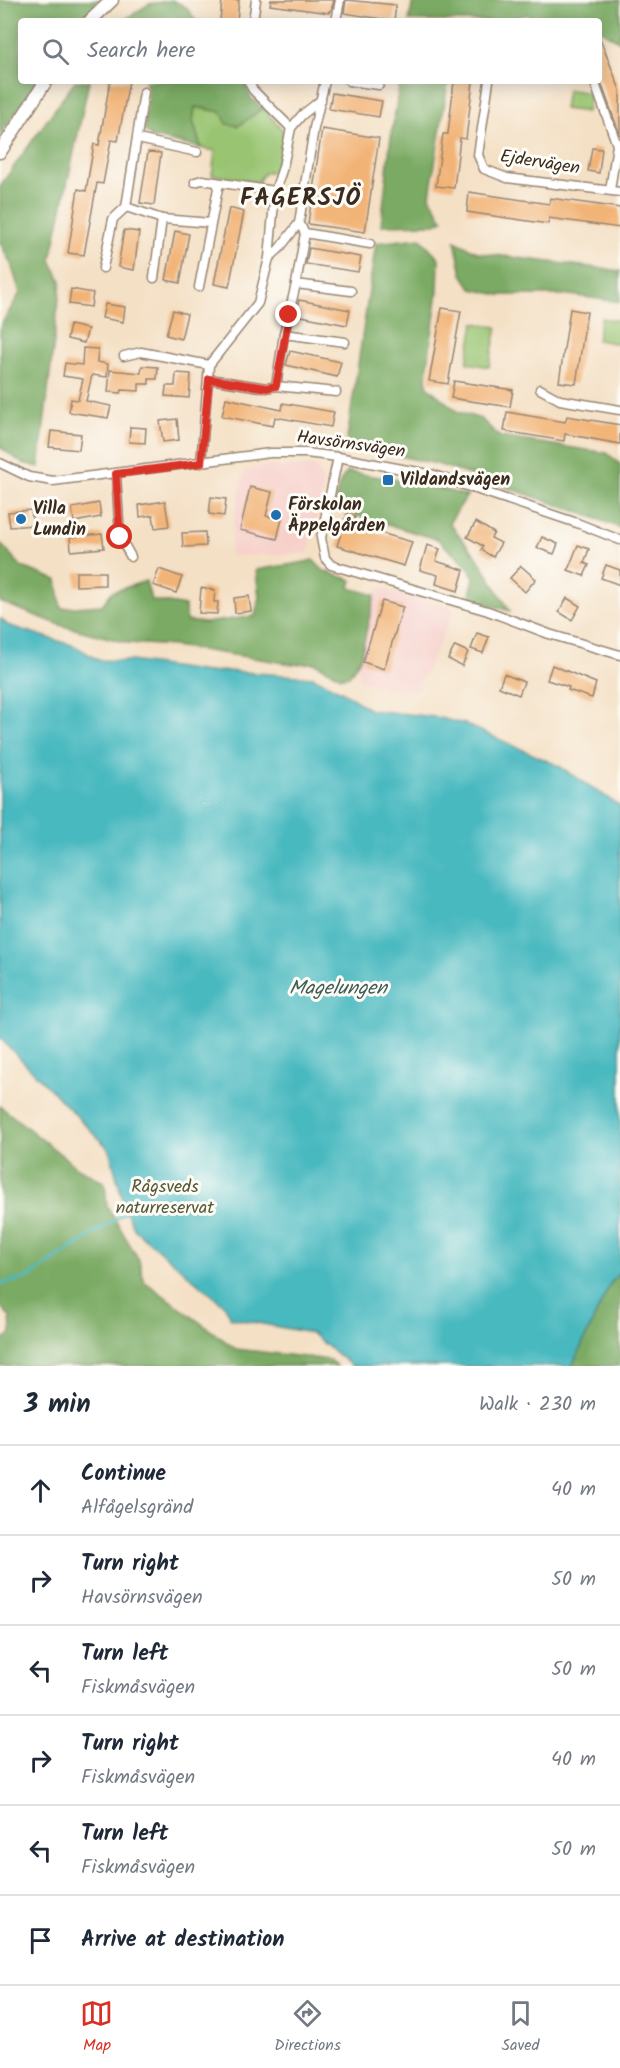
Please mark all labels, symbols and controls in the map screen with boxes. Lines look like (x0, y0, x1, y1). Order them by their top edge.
search box (18, 18, 602, 84)
text: Search here (87, 34, 195, 69)
icon: search (39, 35, 72, 68)
street label: Ejdervägen (498, 142, 582, 184)
district label: FAGERSJÖ (240, 179, 362, 218)
route end (275, 301, 301, 327)
street label: Havsörnsvägen (295, 423, 407, 467)
place label: Vildandsvägen (400, 466, 510, 495)
marker: Vildandsvägen (381, 473, 395, 487)
place label: Förskolan Äppelgården (288, 491, 385, 541)
place label: Villa Lundin (33, 495, 86, 545)
marker: Förskolan Äppelgården (269, 508, 283, 522)
marker: Villa Lundin (14, 512, 28, 526)
route start (106, 523, 132, 549)
water label: Magelungen (289, 973, 388, 1005)
park label: Rågsveds naturreservat (116, 1173, 215, 1223)
text: 3 min (24, 1384, 91, 1426)
text: Walk · 230 m (479, 1389, 596, 1421)
text: Continue (81, 1457, 166, 1492)
icon: ahead (24, 1474, 57, 1507)
text: 40 m (551, 1474, 596, 1506)
text: Alfågelsgränd (81, 1492, 193, 1524)
text: Turn right (81, 1547, 179, 1582)
icon: right (24, 1564, 57, 1597)
text: 50 m (551, 1564, 596, 1596)
text: Havsörnsvägen (81, 1582, 203, 1614)
text: Turn left (81, 1637, 168, 1672)
icon: left (24, 1654, 57, 1687)
text: 50 m (551, 1654, 596, 1686)
text: Fiskmåsvägen (81, 1672, 195, 1704)
text: Turn right (81, 1727, 179, 1762)
icon: right (24, 1744, 57, 1777)
text: 40 m (551, 1744, 596, 1776)
text: Fiskmåsvägen (81, 1762, 195, 1794)
text: Turn left (81, 1817, 168, 1852)
icon: left (24, 1834, 57, 1867)
text: 50 m (551, 1834, 596, 1866)
text: Fiskmåsvägen (81, 1852, 195, 1884)
text: Arrive at destination (81, 1923, 284, 1958)
icon: arrive (24, 1924, 57, 1957)
tab: Map (80, 1997, 113, 2058)
tab: Directions (274, 1997, 341, 2058)
tab: Saved (502, 1997, 540, 2058)

